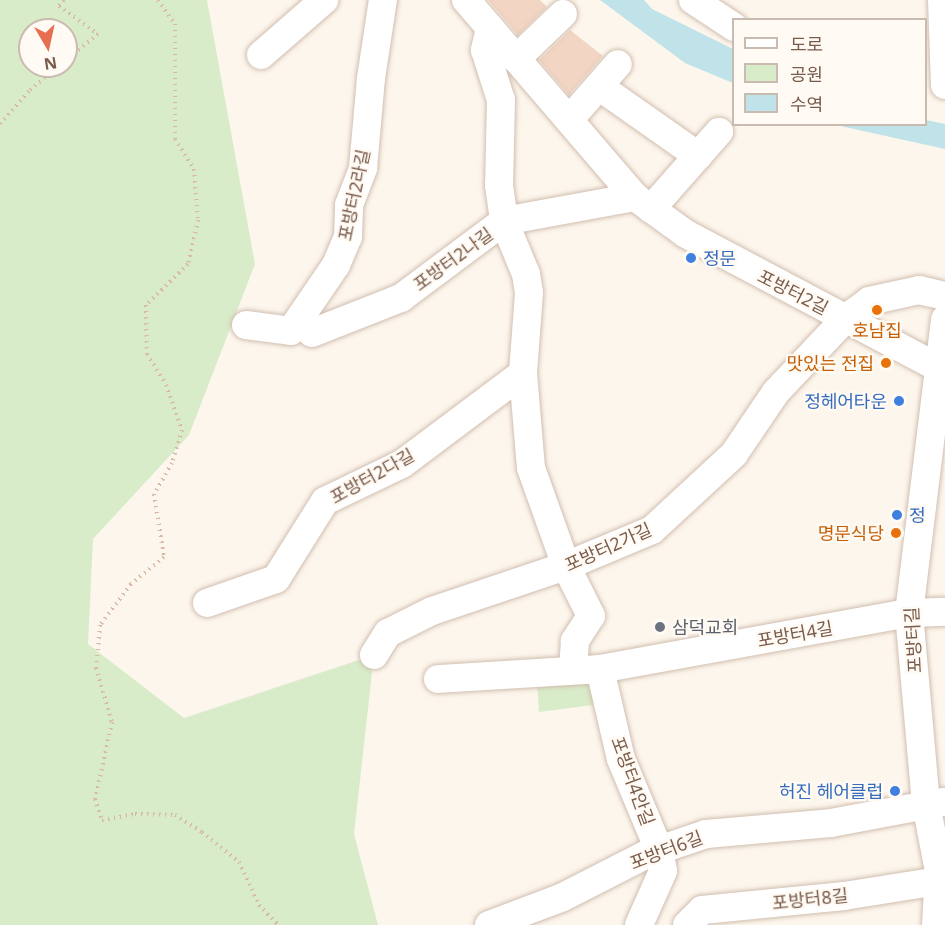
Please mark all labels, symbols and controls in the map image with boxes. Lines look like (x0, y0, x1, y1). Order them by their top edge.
north arrow (18, 18, 78, 78)
legend (732, 18, 927, 126)
text: 도로 (790, 32, 823, 56)
text: N (42, 52, 59, 76)
text: 공원 (790, 62, 823, 86)
text: 수역 (790, 92, 823, 116)
street label: 포방터2라길 (334, 147, 374, 243)
street label: 포방터2나길 (409, 223, 497, 295)
place label: 정문 (703, 247, 736, 269)
marker: 정문 (684, 251, 698, 265)
street label: 포방터2길 (754, 265, 832, 319)
marker: 호남집 (870, 303, 884, 317)
place label: 호남집 (852, 319, 902, 341)
place label: 맛있는 전집 (787, 352, 874, 374)
marker: 맛있는 전집 (879, 356, 893, 370)
place label: 정헤어타운 (804, 390, 887, 412)
marker: 정헤어타운 (892, 394, 906, 408)
street label: 포방터2다길 (326, 444, 418, 508)
place label: 정 (909, 504, 926, 526)
marker: 정 (890, 508, 904, 522)
street label: 포방터2가길 (561, 518, 655, 576)
place label: 명문식당 (818, 522, 884, 544)
marker: 명문식당 (889, 526, 903, 540)
street label: 포방터길 (900, 606, 926, 674)
place label: 삼덕교회 (672, 616, 738, 638)
street label: 포방터4길 (755, 617, 835, 651)
marker: 삼덕교회 (653, 620, 667, 634)
street label: 포방터4안길 (607, 734, 659, 828)
place label: 허진 헤어클럽 (779, 780, 883, 802)
marker: 허진 헤어클럽 (888, 784, 902, 798)
street label: 포방터6길 (626, 826, 706, 874)
street label: 포방터8길 (771, 884, 849, 914)

